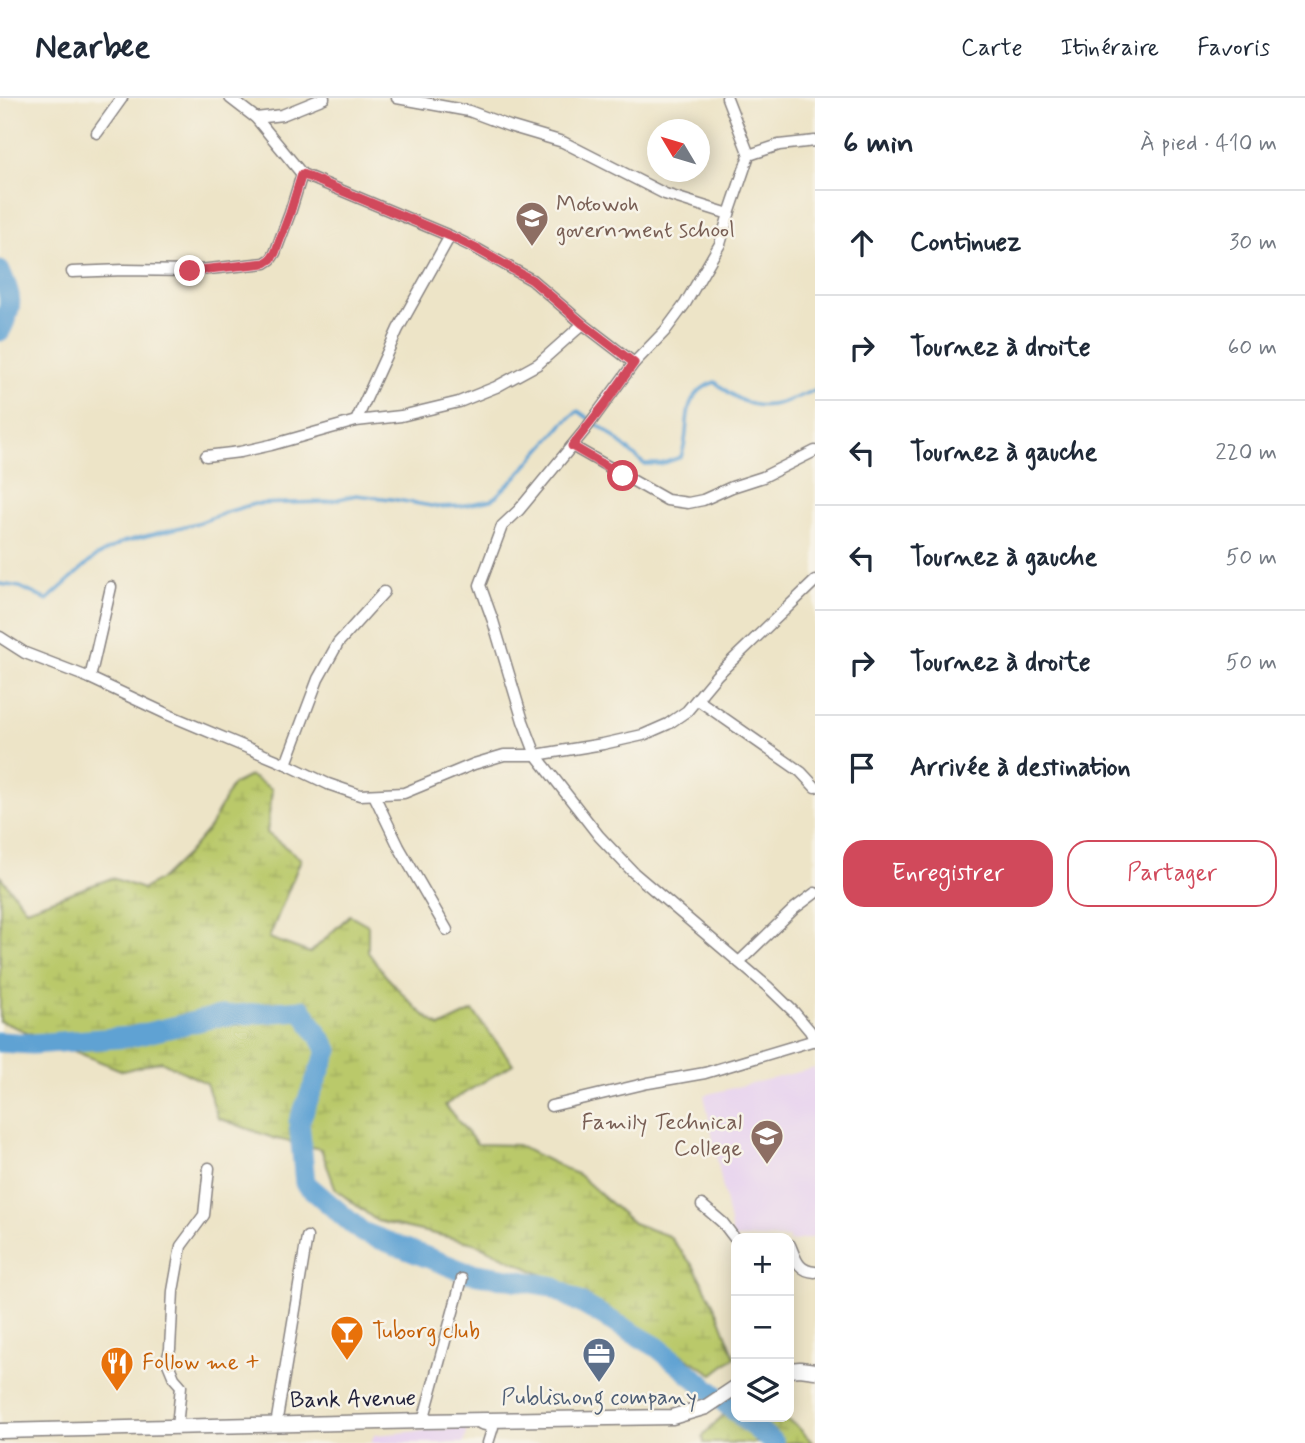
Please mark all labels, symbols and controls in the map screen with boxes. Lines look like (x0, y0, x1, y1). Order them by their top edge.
text: Nearbee (35, 26, 150, 70)
text: Carte (961, 33, 1023, 64)
text: Itinéraire (1061, 33, 1159, 64)
text: Favoris (1197, 33, 1270, 64)
north arrow (647, 119, 710, 182)
text: 6 min (843, 124, 914, 163)
text: À pied · 410 m (1140, 129, 1277, 159)
place label: Motowoh government school (556, 190, 735, 246)
school or university icon: Motowoh government school (513, 199, 551, 248)
icon: ahead (843, 224, 881, 262)
text: Continuez (910, 226, 1021, 260)
text: 30 m (1229, 228, 1277, 258)
route end (174, 255, 205, 286)
icon: right (843, 329, 881, 367)
text: Tournez à droite (910, 331, 1091, 365)
text: 60 m (1228, 333, 1277, 363)
icon: left (843, 434, 881, 472)
text: Tournez à gauche (910, 436, 1097, 470)
text: 220 m (1215, 438, 1277, 468)
route start (607, 460, 638, 491)
icon: left (843, 539, 881, 577)
text: Tournez à gauche (910, 541, 1097, 575)
text: 50 m (1226, 543, 1277, 573)
icon: right (843, 644, 881, 682)
text: Tournez à droite (910, 646, 1091, 680)
text: 50 m (1226, 648, 1277, 678)
icon: arrive (843, 749, 881, 787)
text: Arrivée à destination (910, 751, 1131, 785)
button: Enregistrer (843, 840, 1053, 907)
button: Partager (1067, 840, 1277, 907)
place label: Family Technical College (582, 1108, 742, 1164)
school or university icon: Family Technical College (748, 1117, 786, 1166)
map controls (731, 1233, 794, 1422)
button: + (731, 1233, 794, 1296)
button: − (731, 1296, 794, 1359)
bar icon: Tuborg club (328, 1313, 366, 1362)
place label: Tuborg club (372, 1317, 480, 1347)
office icon: Publishong company (580, 1335, 618, 1384)
restaurant icon: Follow me + (98, 1344, 136, 1393)
place label: Follow me + (142, 1348, 260, 1378)
button: layers (731, 1359, 794, 1422)
place label: Publishong company (501, 1383, 697, 1415)
street label: Bank Avenue (290, 1384, 416, 1416)

